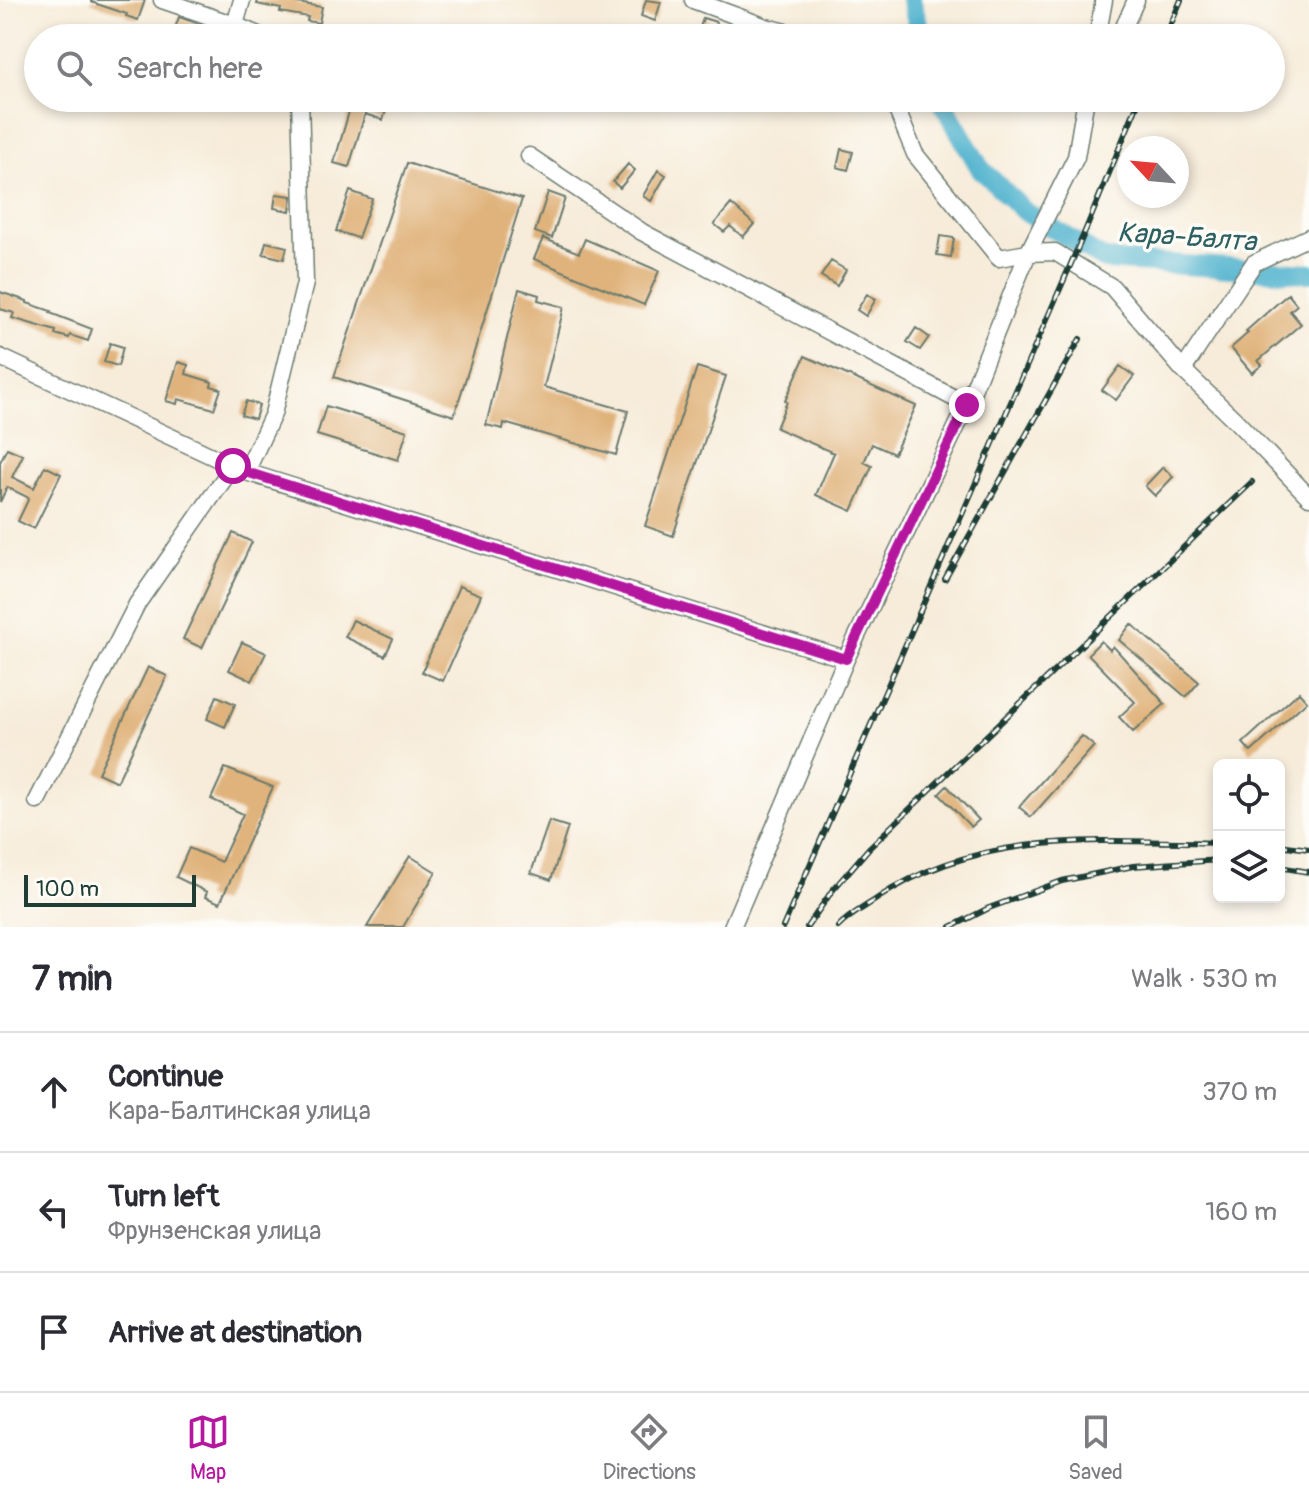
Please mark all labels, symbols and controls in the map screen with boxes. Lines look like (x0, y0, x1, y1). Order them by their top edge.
search box (24, 24, 1285, 112)
icon: search (52, 46, 96, 90)
text: Search here (116, 50, 263, 87)
north arrow (1117, 136, 1189, 208)
water label: Кара-Балта (1116, 215, 1259, 260)
route end (949, 387, 985, 423)
route start (215, 448, 251, 484)
map controls (1213, 759, 1285, 903)
button: locate (1213, 759, 1285, 831)
button: layers (1213, 831, 1285, 903)
scale bar (24, 871, 196, 907)
text: 100 m (36, 875, 99, 903)
text: 7 min (32, 958, 113, 1001)
text: Walk · 530 m (1131, 963, 1277, 995)
text: Continue (108, 1058, 223, 1095)
icon: ahead (32, 1070, 76, 1114)
text: 370 m (1202, 1076, 1277, 1108)
text: Кара-Балтинская улица (108, 1095, 371, 1127)
text: Turn left (108, 1178, 219, 1215)
icon: left (32, 1190, 76, 1234)
text: 160 m (1205, 1196, 1277, 1228)
text: Фрунзенская улица (108, 1215, 321, 1247)
icon: arrive (32, 1310, 76, 1354)
text: Arrive at destination (108, 1314, 362, 1351)
tab: Map (186, 1410, 230, 1486)
tab: Directions (603, 1410, 696, 1486)
tab: Saved (1068, 1410, 1123, 1486)

